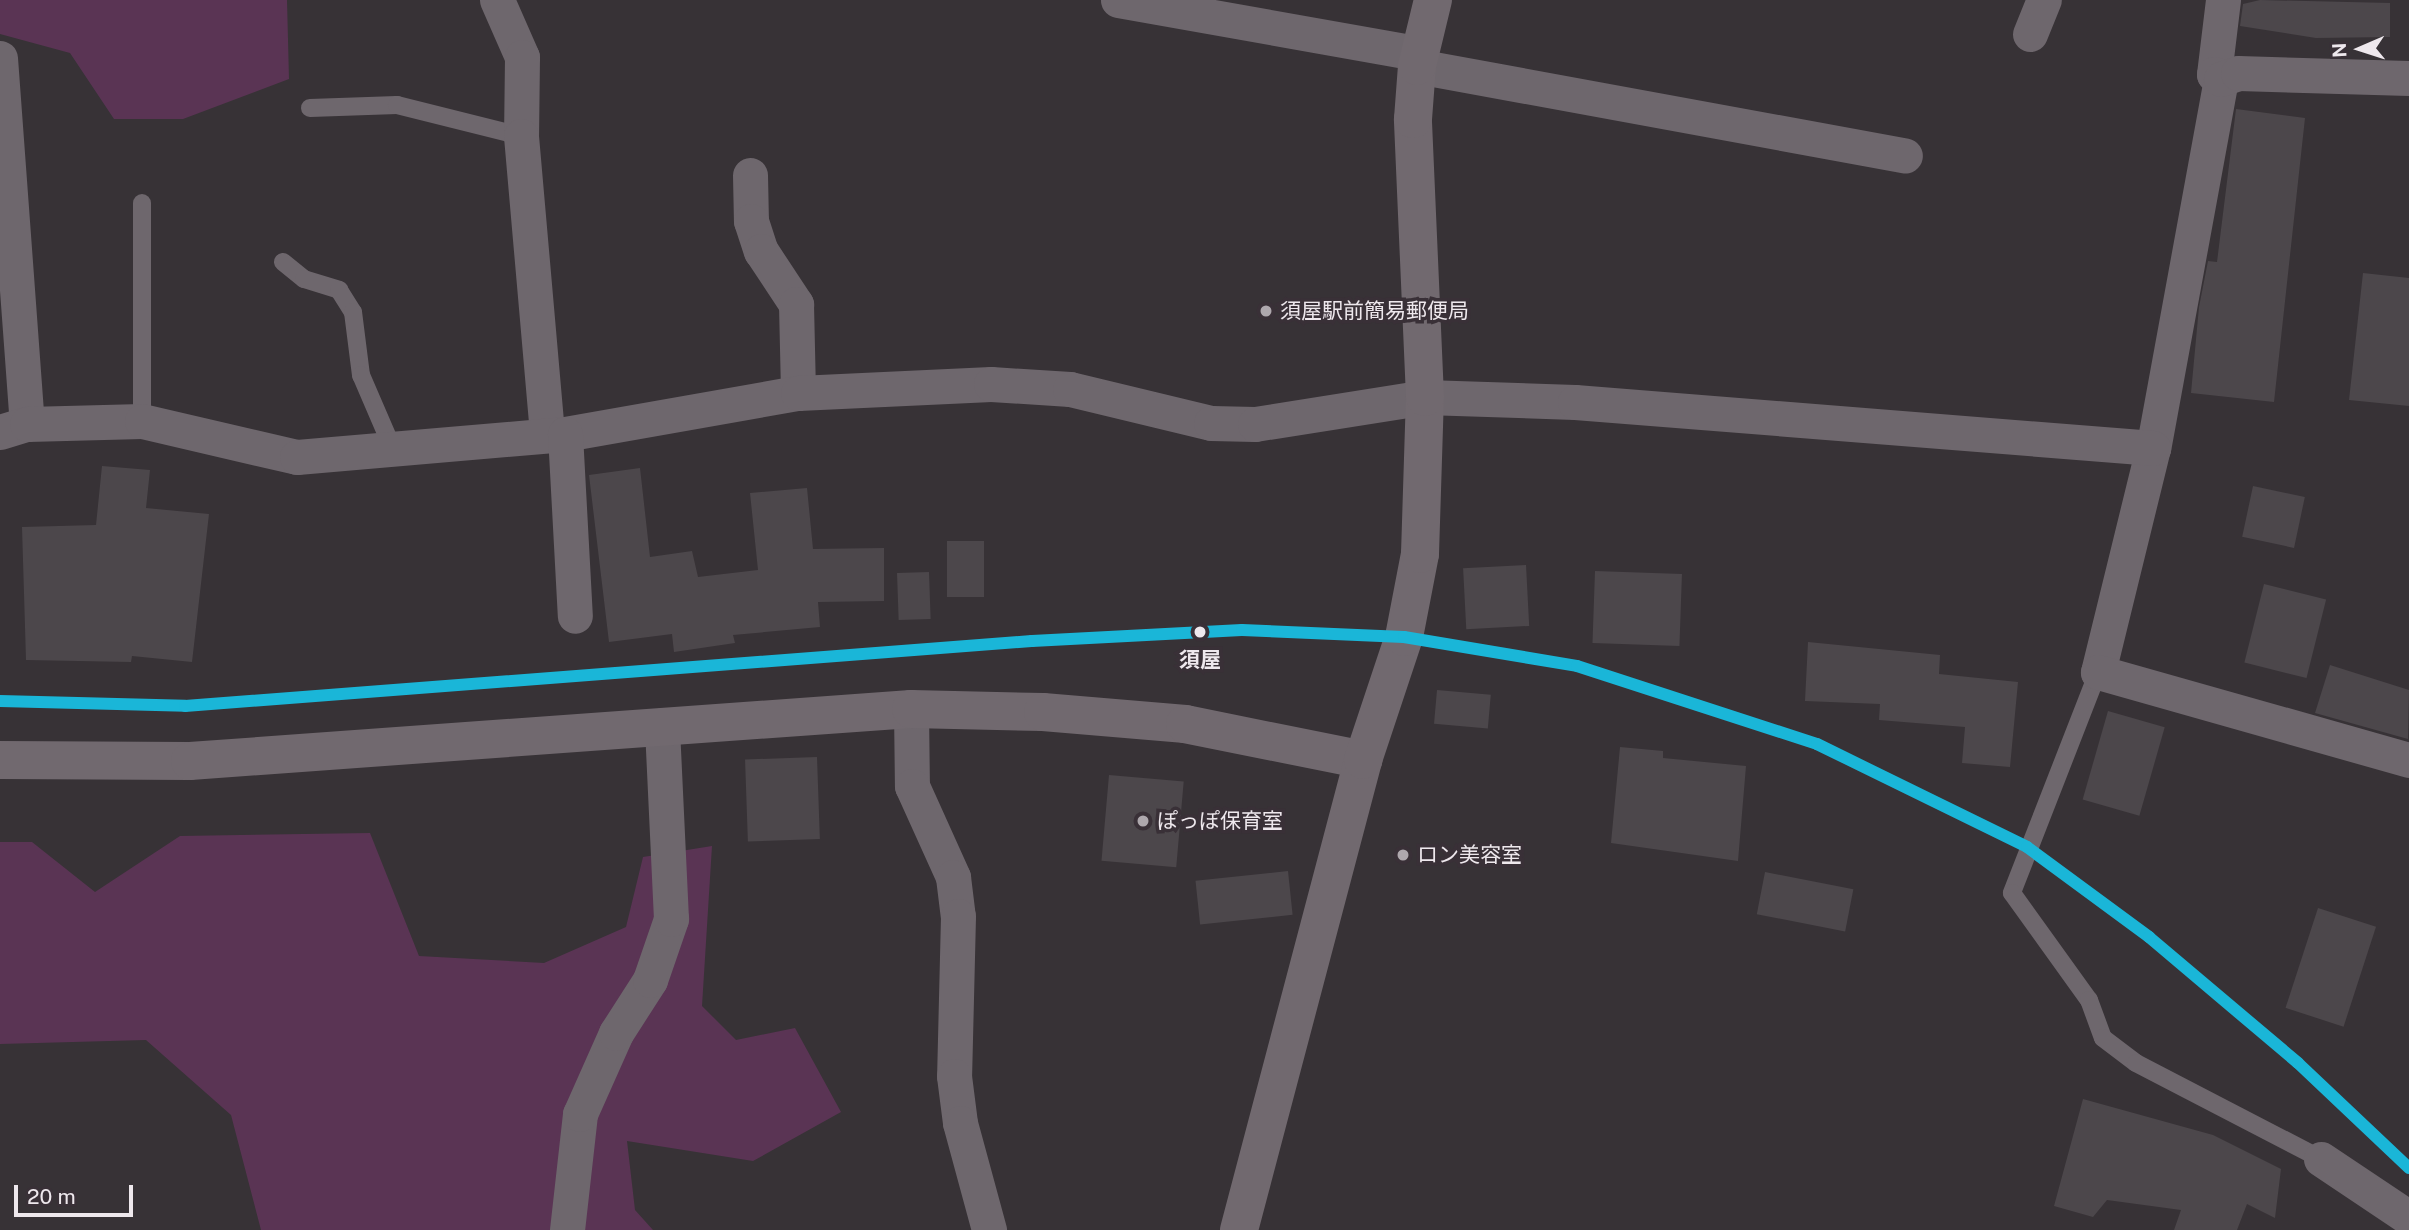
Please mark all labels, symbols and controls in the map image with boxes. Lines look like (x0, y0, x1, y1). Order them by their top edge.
north arrow (2325, 14, 2395, 84)
text: N (2328, 42, 2350, 58)
place label: 須屋駅前簡易郵便局 (1280, 298, 1469, 324)
marker: 須屋駅前簡易郵便局 (1258, 303, 1274, 319)
marker: 須屋 (1188, 620, 1212, 644)
place label: 須屋 (1179, 647, 1221, 673)
place label: ぽっぽ保育室 (1157, 808, 1283, 834)
marker: ぽっぽ保育室 (1135, 813, 1151, 829)
place label: ロン美容室 (1417, 842, 1522, 868)
marker: ロン美容室 (1395, 847, 1411, 863)
scale bar (18, 1170, 136, 1214)
text: 20 m (27, 1184, 76, 1209)

